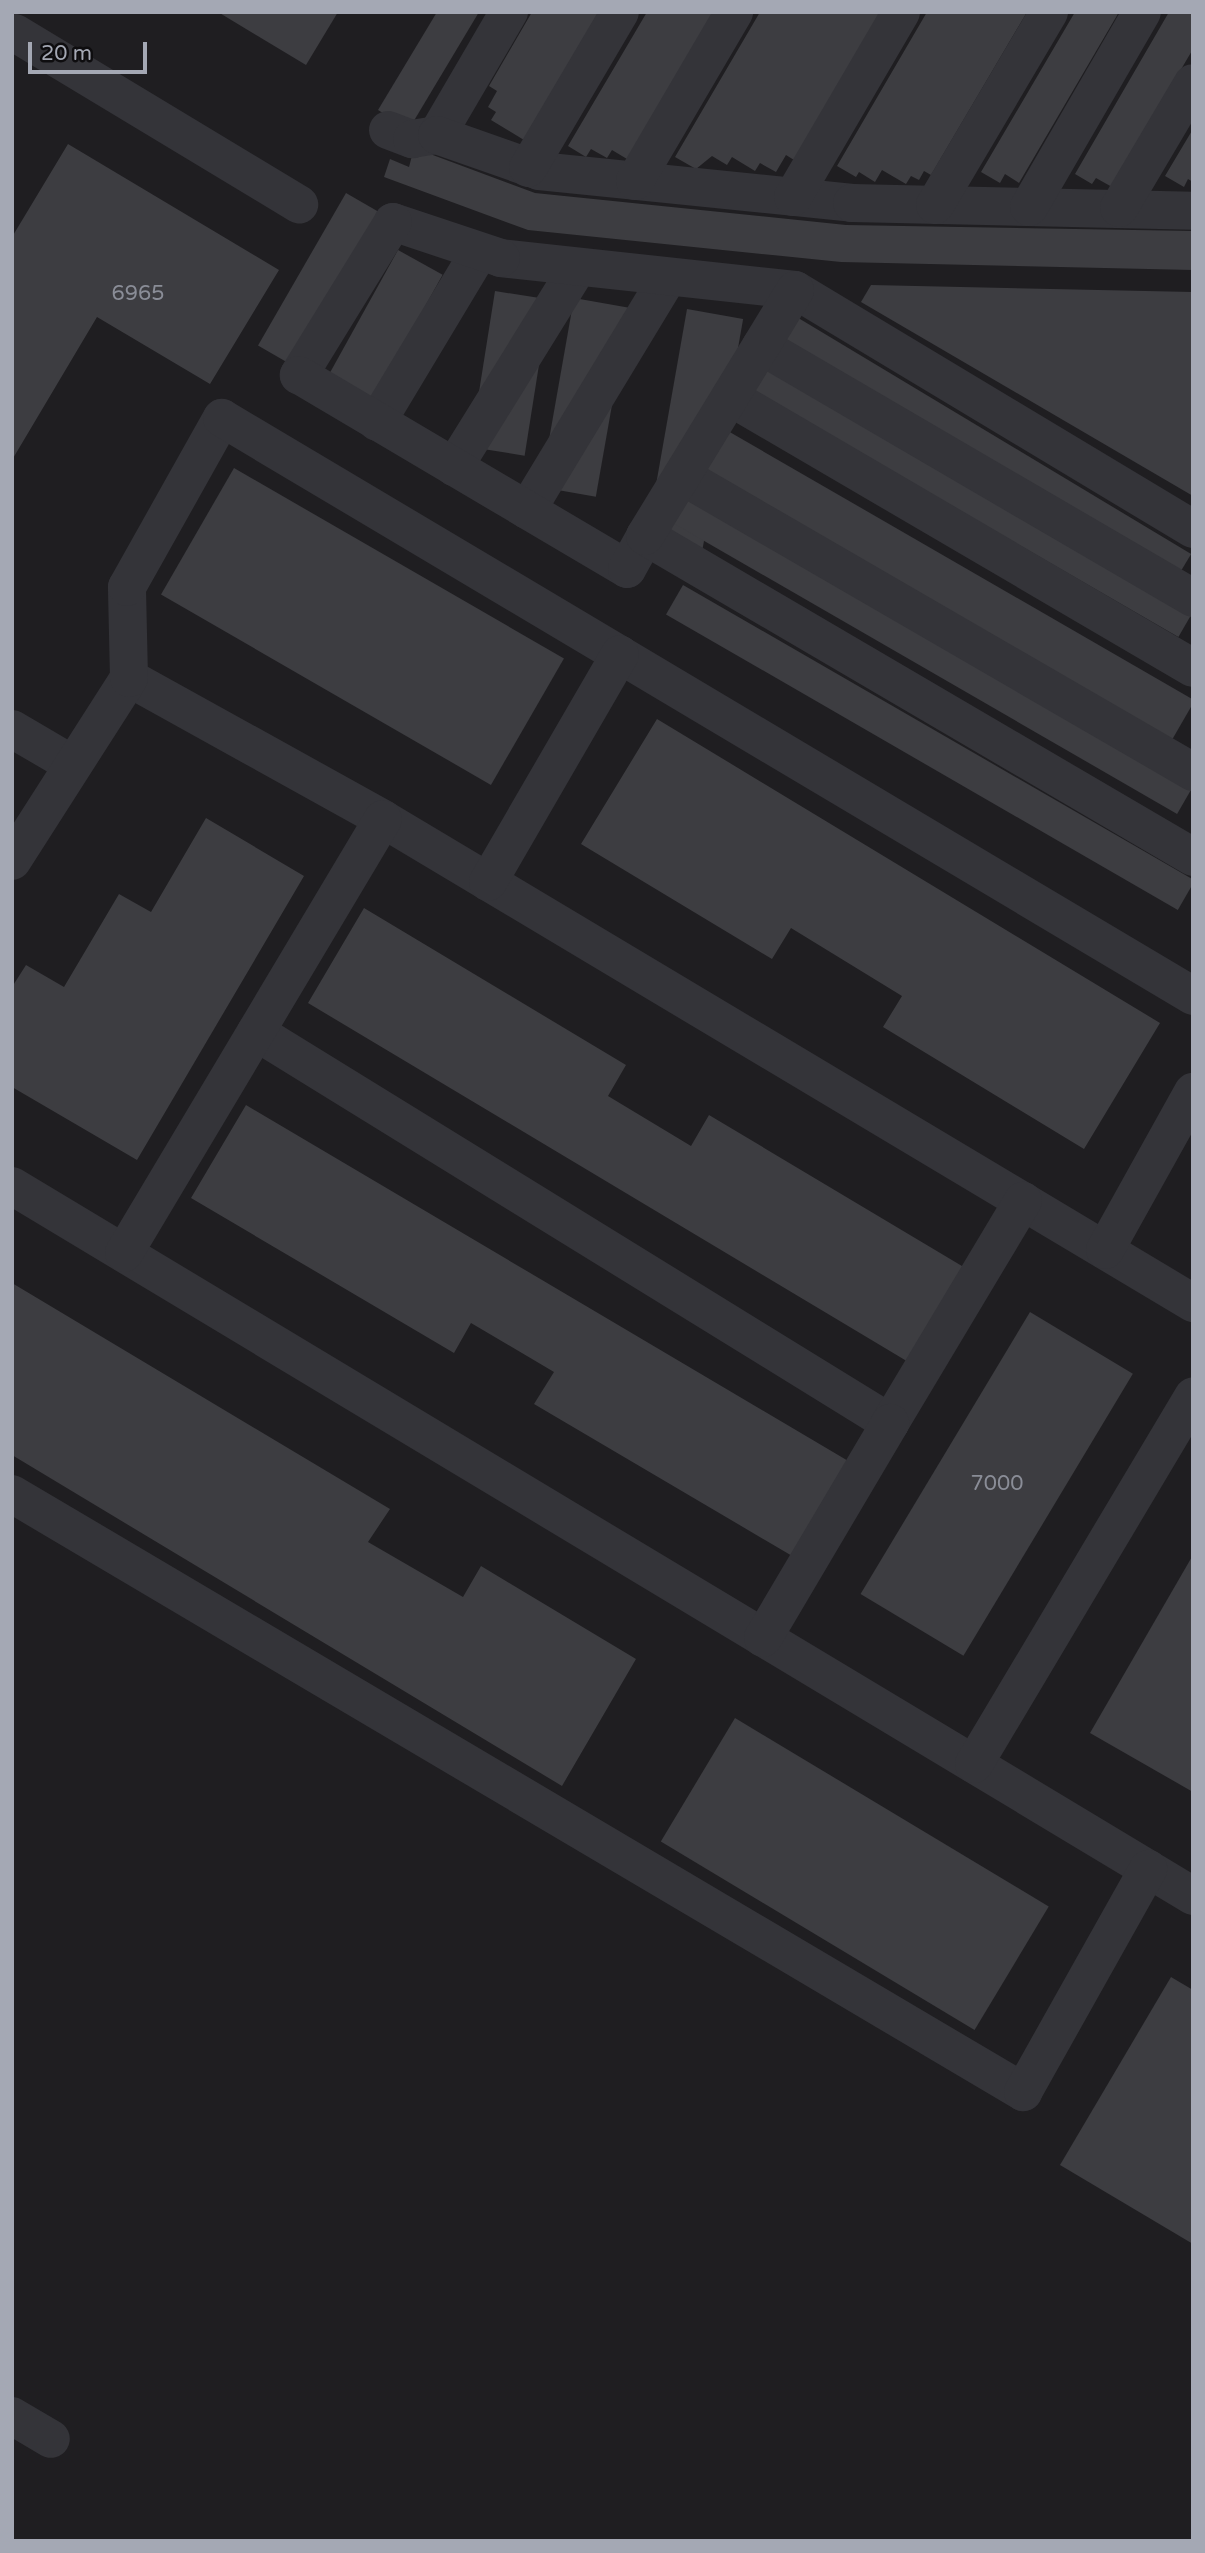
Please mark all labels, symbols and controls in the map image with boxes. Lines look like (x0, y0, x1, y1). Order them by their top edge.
scale bar (32, 28, 150, 72)
text: 20 m (41, 41, 92, 66)
house number: 6965 (112, 281, 164, 307)
house number: 7000 (971, 1471, 1023, 1497)

